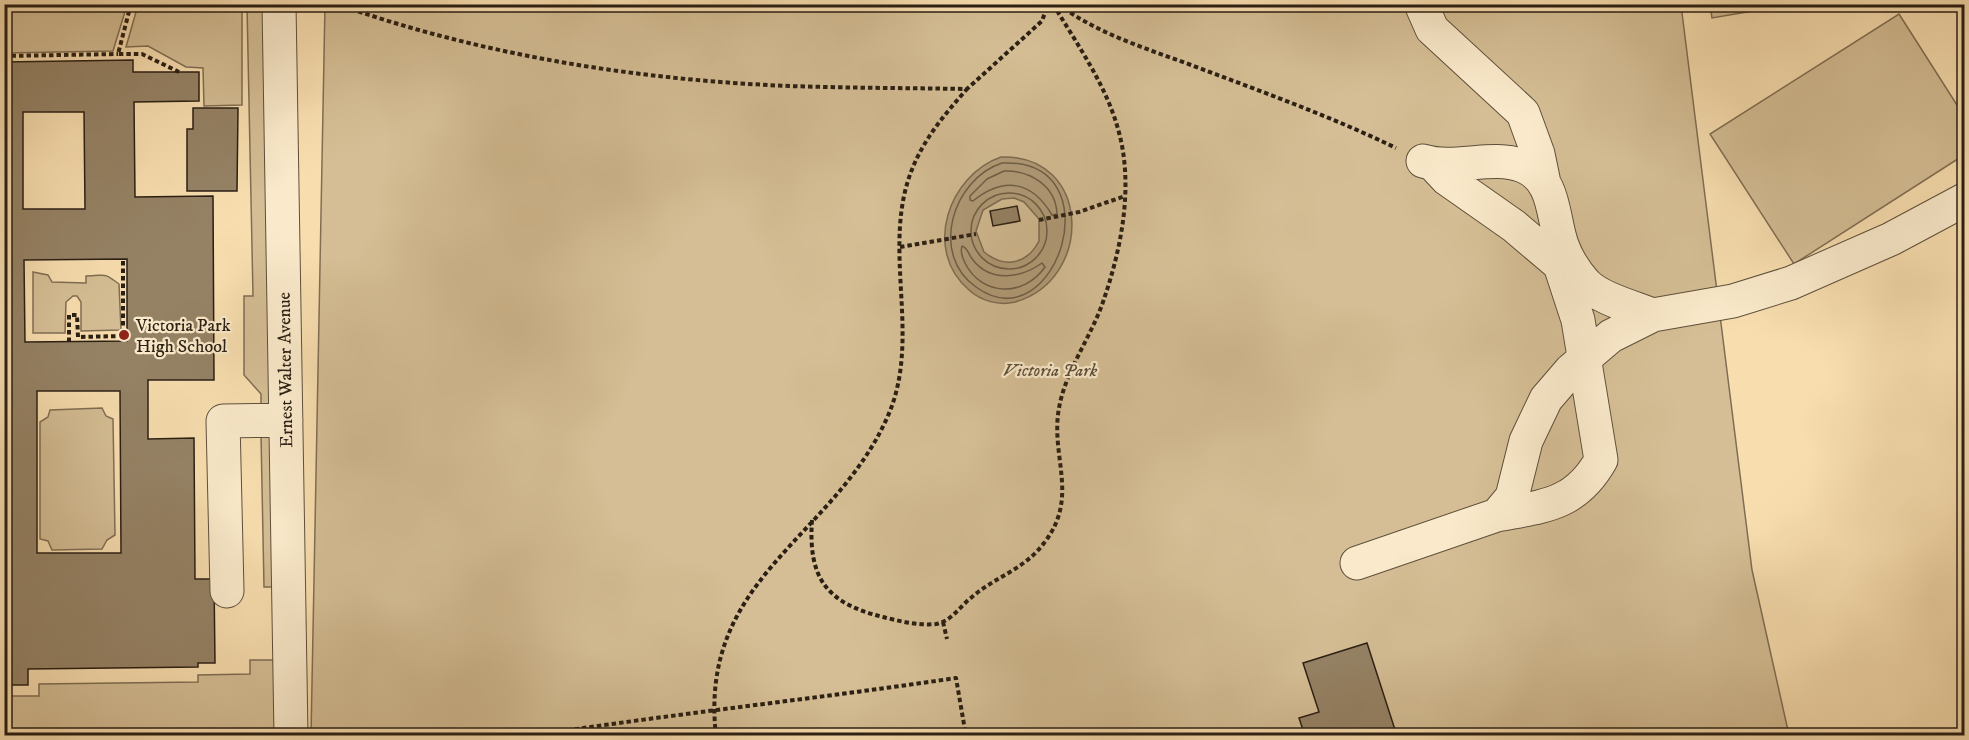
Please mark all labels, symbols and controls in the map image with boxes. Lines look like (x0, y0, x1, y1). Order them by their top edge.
street label: Ernest Walter Avenue (274, 292, 298, 448)
place label: Victoria Park High School (135, 315, 231, 358)
marker: Victoria Park High School (117, 328, 131, 342)
park label: Victoria Park (1003, 360, 1098, 382)

